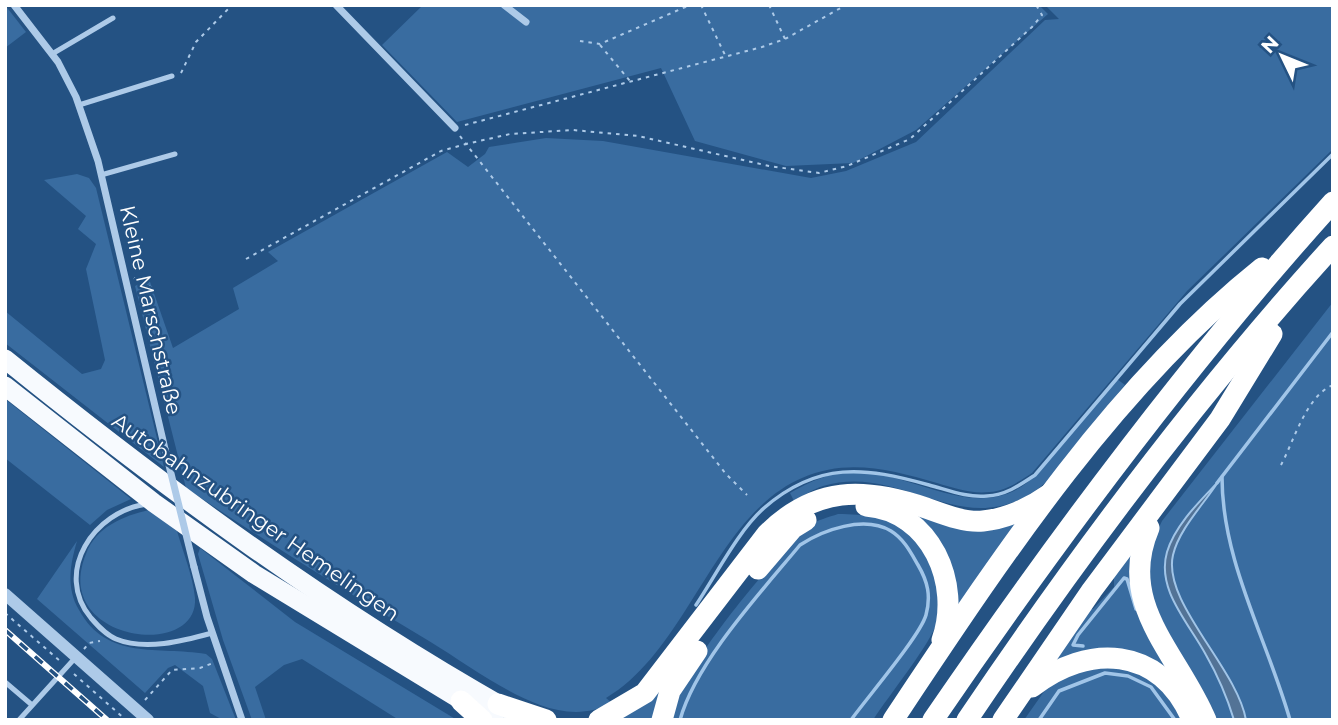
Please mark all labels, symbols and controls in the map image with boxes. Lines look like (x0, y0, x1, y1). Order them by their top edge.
north arrow (1247, 21, 1317, 91)
text: N (1256, 31, 1284, 58)
street label: Kleine Marschstraße (115, 203, 187, 417)
street label: Autobahnzubringer Hemelingen (108, 408, 404, 626)

